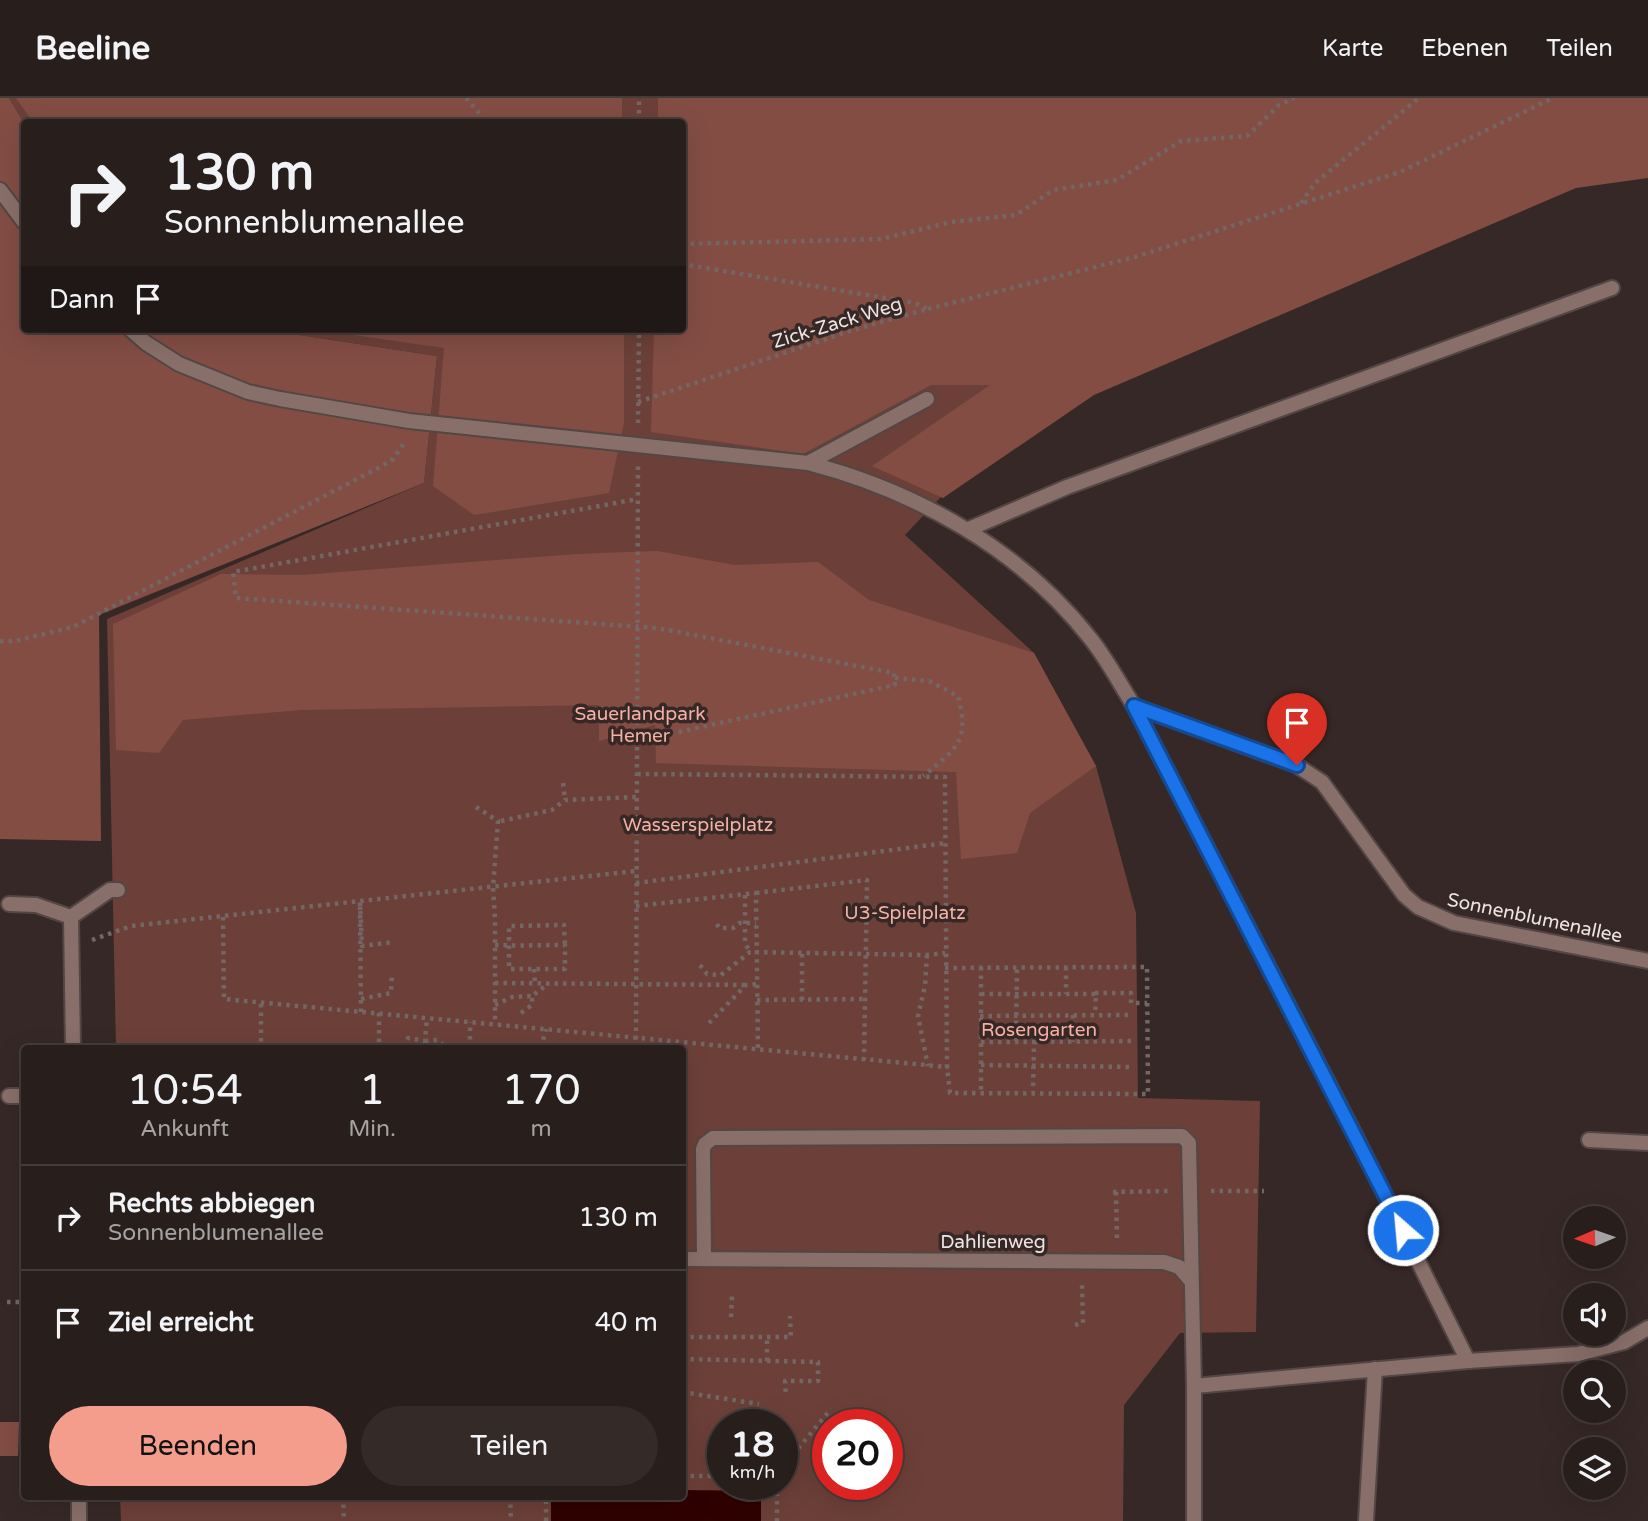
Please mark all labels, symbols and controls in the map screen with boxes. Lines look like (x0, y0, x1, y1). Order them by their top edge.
text: Beeline (35, 29, 150, 68)
text: Karte (1322, 34, 1383, 63)
text: Ebenen (1421, 34, 1508, 63)
text: Teilen (1546, 34, 1613, 63)
text: 130 m (164, 144, 314, 203)
icon: right (49, 147, 140, 238)
text: Sonnenblumenallee (164, 204, 465, 242)
icon: arrive (129, 280, 167, 318)
text: Dann (49, 284, 115, 315)
street label: Zick-Zack Weg (770, 293, 905, 353)
pin (1267, 693, 1327, 765)
park label: Sauerlandpark Hemer (574, 703, 706, 747)
icon: arrive (1278, 704, 1316, 742)
park label: Wasserspielplatz (623, 814, 773, 836)
street label: Sonnenblumenallee (1445, 889, 1624, 947)
park label: U3-Spielplatz (844, 902, 966, 924)
park label: Rosengarten (981, 1019, 1097, 1041)
text: 10:54 (126, 1065, 243, 1116)
text: 1 (359, 1065, 385, 1116)
text: 170 (501, 1065, 581, 1116)
text: Ankunft (140, 1115, 229, 1143)
text: Min. (348, 1115, 396, 1143)
text: m (530, 1115, 552, 1143)
text: Rechts abbiegen (108, 1188, 315, 1219)
position arrow (1366, 1193, 1440, 1267)
icon: right (49, 1199, 87, 1237)
text: 130 m (578, 1202, 658, 1233)
north arrow (1563, 1206, 1626, 1269)
map controls (1563, 1206, 1626, 1500)
text: Sonnenblumenallee (108, 1219, 324, 1247)
street label: Dahlienweg (940, 1231, 1046, 1253)
button: sound (1563, 1283, 1626, 1346)
icon: arrive (49, 1304, 87, 1342)
text: Ziel erreicht (108, 1307, 254, 1338)
text: 40 m (595, 1307, 658, 1338)
button: search (1563, 1360, 1626, 1423)
button: Beenden (49, 1406, 347, 1486)
button: Teilen (361, 1406, 658, 1486)
speed limit sign: 20 (812, 1409, 903, 1500)
text: 18 (731, 1424, 774, 1466)
button: layers (1563, 1437, 1626, 1500)
text: km/h (730, 1461, 775, 1483)

